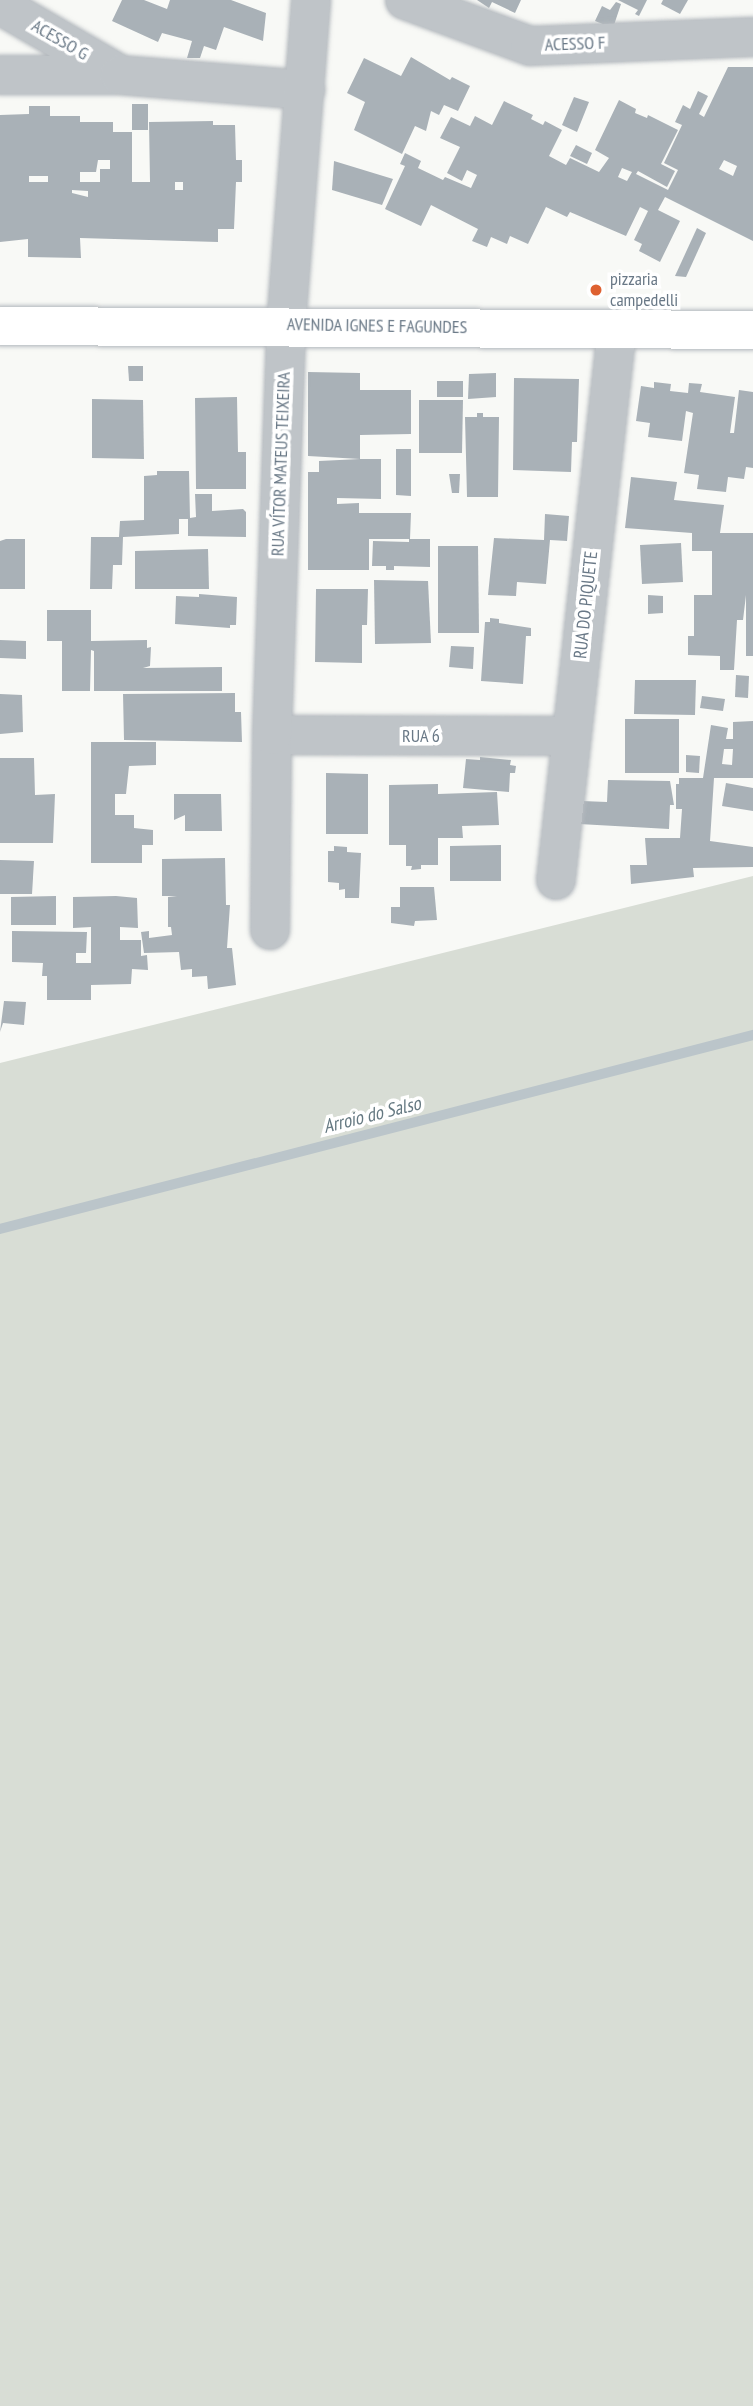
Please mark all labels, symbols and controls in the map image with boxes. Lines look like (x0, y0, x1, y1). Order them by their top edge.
street label: ACESSO G (28, 15, 92, 65)
street label: ACESSO F (544, 32, 606, 56)
place label: pizzaria campedelli (610, 269, 678, 312)
marker: pizzaria campedelli (588, 282, 604, 298)
street label: AVENIDA IGNES E FAGUNDES (286, 314, 468, 338)
street label: RUA VÍTOR MATEUS TEIXEIRA (267, 371, 295, 557)
street label: RUA DO PIQUETE (570, 550, 602, 660)
street label: RUA 6 (402, 725, 440, 747)
water label: Arroio do Salso (321, 1092, 423, 1138)

